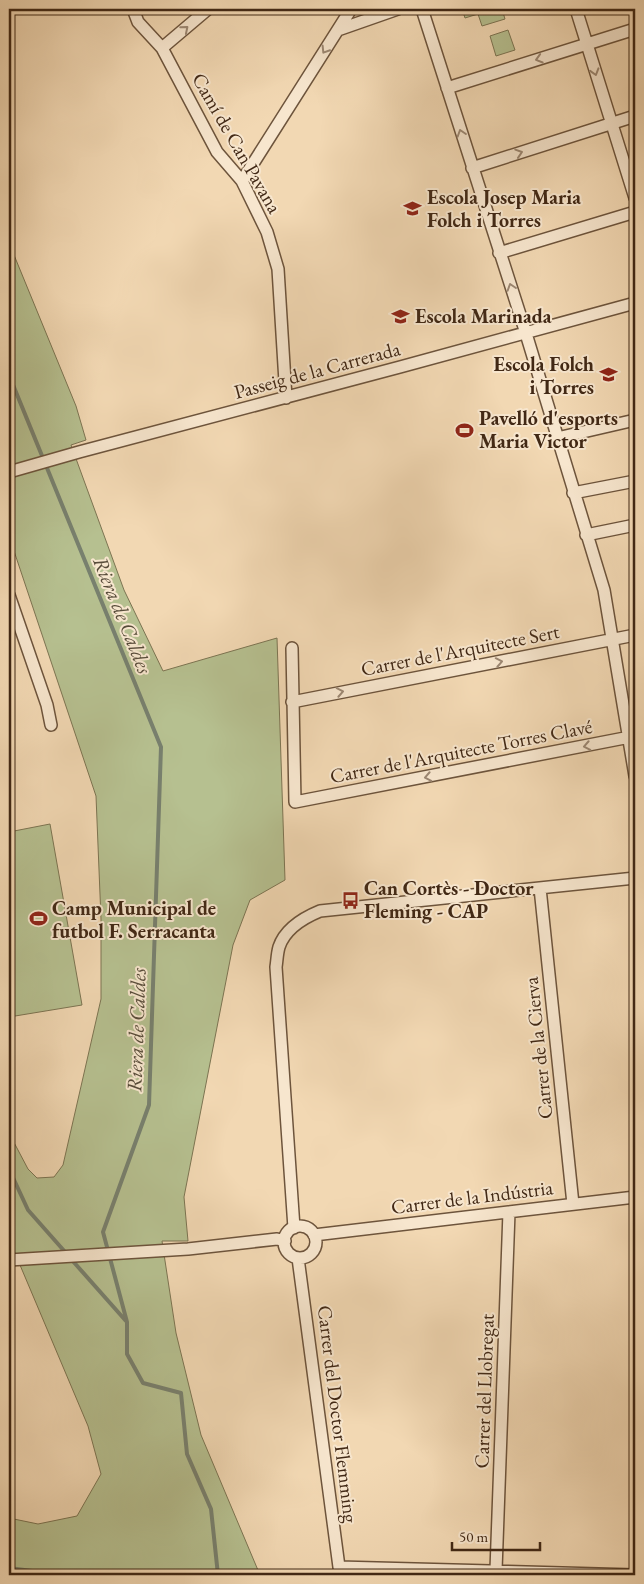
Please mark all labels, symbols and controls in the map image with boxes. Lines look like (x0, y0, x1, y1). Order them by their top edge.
one-way arrow (179, 26, 188, 34)
one-way arrow (322, 45, 332, 54)
one-way arrow (535, 54, 543, 64)
one-way arrow (589, 67, 599, 76)
street label: Camí de Can Pavana (186, 68, 288, 218)
one-way arrow (457, 129, 467, 137)
one-way arrow (514, 149, 522, 159)
place label: Escola Josep Maria Folch i Torres (427, 184, 581, 233)
school or university icon: Escola Josep Maria Folch i Torres (403, 198, 423, 218)
one-way arrow (506, 284, 516, 292)
place label: Escola Marinada (415, 303, 552, 329)
school or university icon: Escola Marinada (391, 306, 411, 326)
street label: Passeig de la Carrerada (231, 335, 403, 405)
place label: Escola Folch i Torres (494, 351, 594, 400)
school or university icon: Escola Folch i Torres (598, 365, 618, 385)
place label: Pavelló d'esports Maria Victor (479, 405, 618, 454)
sports icon: Pavelló d'esports Maria Victor (455, 420, 475, 440)
water label: Riera de Caldes (87, 552, 159, 678)
street label: Carrer de l'Arquitecte Sert (359, 618, 562, 682)
one-way arrow (495, 657, 504, 667)
one-way arrow (335, 688, 344, 698)
street label: Carrer de l'Arquitecte Torres Clavé (328, 713, 595, 789)
one-way arrow (583, 740, 592, 750)
one-way arrow (423, 771, 432, 781)
place label: Can Cortès - Doctor Fleming - CAP (364, 875, 534, 924)
bus stop icon: Can Cortès - Doctor Fleming - CAP (340, 890, 360, 910)
place label: Camp Municipal de futbol F. Serracanta (52, 895, 216, 944)
sports icon: Camp Municipal de futbol F. Serracanta (28, 909, 48, 929)
water label: Riera de Caldes (120, 967, 152, 1092)
street label: Carrer de la Cierva (518, 976, 558, 1120)
street label: Carrer de la Indústria (389, 1174, 555, 1220)
street label: Carrer del Doctor Flemming (312, 1304, 364, 1524)
street label: Carrer del Llobregat (468, 1312, 500, 1469)
scale bar (452, 1519, 539, 1551)
text: 50 m (459, 1527, 488, 1546)

